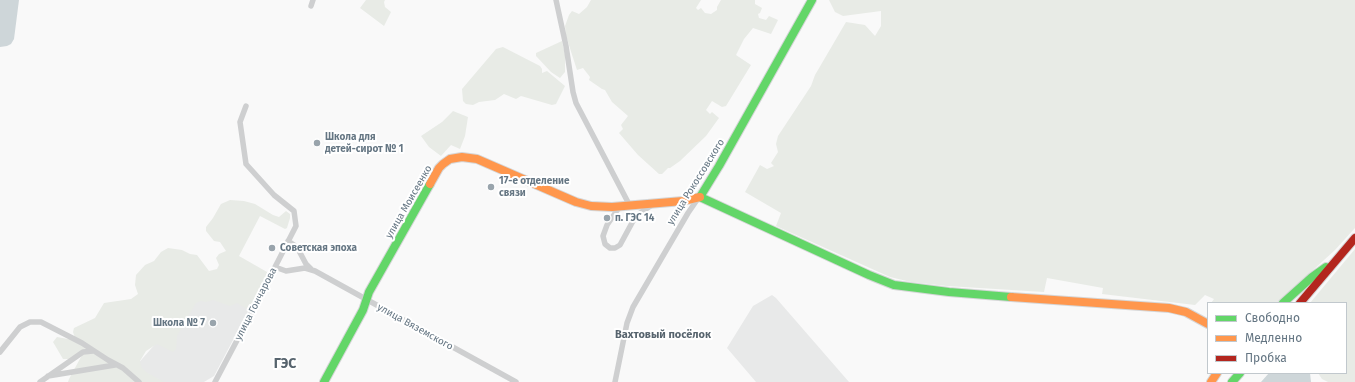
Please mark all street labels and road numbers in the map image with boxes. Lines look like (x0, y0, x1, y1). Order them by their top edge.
street label: улица Рокоссовского (665, 137, 727, 227)
street label: улица Моисеенко (383, 163, 435, 241)
street label: улица Гончарова (232, 266, 280, 342)
street label: улица Вяземского (375, 301, 455, 353)

